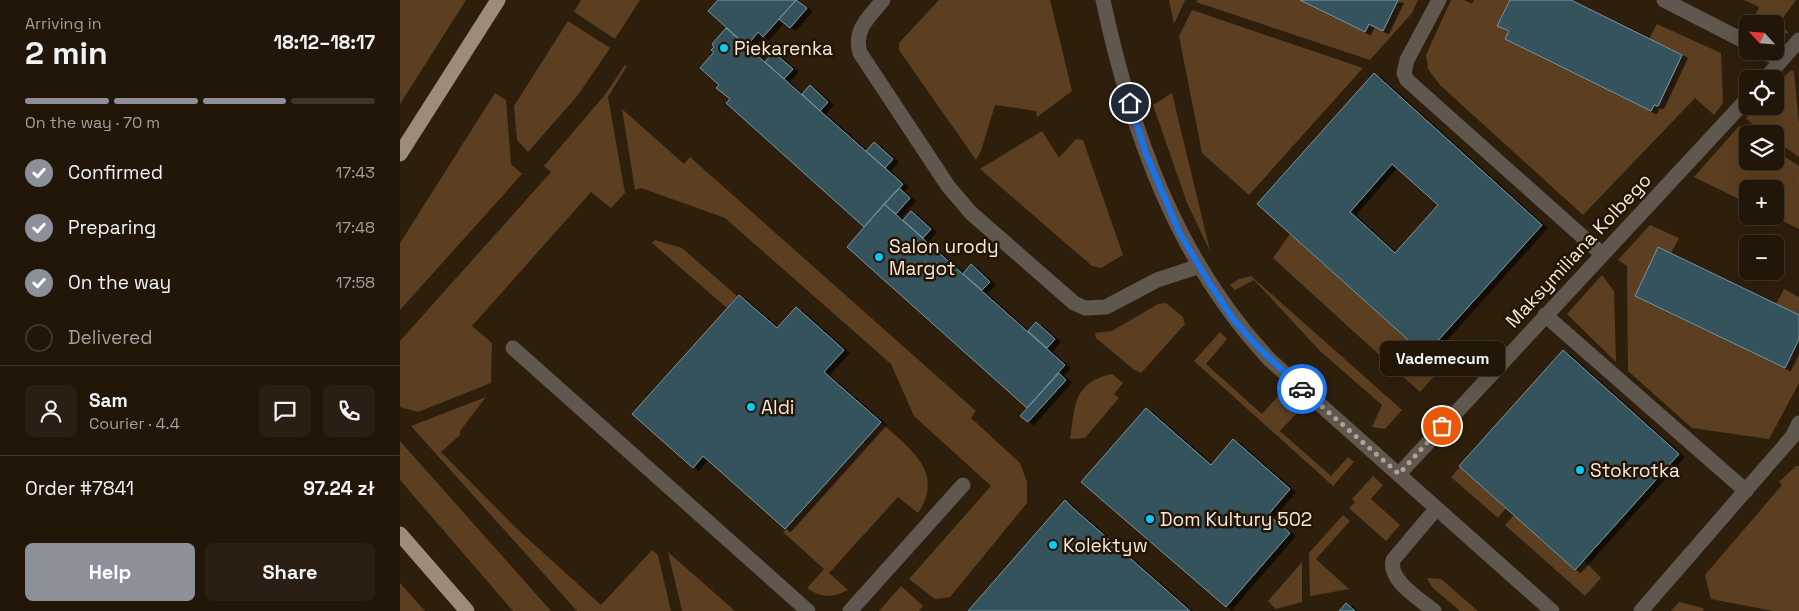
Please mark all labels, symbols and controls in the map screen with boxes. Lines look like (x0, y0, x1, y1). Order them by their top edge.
text: Arriving in (25, 13, 102, 34)
north arrow (1739, 15, 1784, 60)
map controls (1739, 15, 1784, 280)
text: 18:12–18:17 (274, 30, 375, 55)
text: 2 min (25, 33, 108, 73)
place label: Piekarenka (734, 36, 833, 61)
marker: Piekarenka (718, 42, 730, 54)
button: locate (1739, 70, 1784, 115)
pin (1109, 82, 1151, 124)
icon: home (1116, 89, 1144, 117)
text: On the way · 70 m (25, 112, 160, 133)
button: layers (1739, 125, 1784, 170)
icon: check (25, 159, 53, 187)
text: Confirmed (68, 160, 163, 185)
text: 17:43 (336, 162, 375, 183)
street label: Maksymiliana Kolbego (1500, 168, 1657, 333)
button: + (1739, 180, 1784, 225)
icon: check (25, 214, 53, 242)
text: Preparing (68, 215, 156, 240)
text: 17:48 (335, 217, 375, 238)
place label: Salon urody Margot (889, 234, 999, 281)
button: − (1739, 235, 1784, 280)
marker: Salon urody Margot (873, 251, 885, 263)
icon: check (25, 269, 53, 297)
text: On the way (68, 270, 171, 295)
text: 17:58 (336, 272, 375, 293)
text: Delivered (68, 325, 153, 350)
callout: Vademecum (1380, 341, 1504, 376)
text: Vademecum (1396, 348, 1489, 369)
courier (1277, 364, 1327, 414)
icon: car (1288, 375, 1316, 403)
button: person (25, 385, 77, 437)
button: chat (259, 385, 311, 437)
button: phone (323, 385, 375, 437)
text: Sam (89, 388, 128, 413)
place label: Aldi (761, 395, 795, 420)
marker: Aldi (745, 401, 757, 413)
pin (1421, 405, 1463, 447)
icon: bag (1428, 412, 1456, 440)
text: Courier · 4.4 (89, 413, 180, 434)
place label: Stokrotka (1590, 458, 1680, 483)
marker: Stokrotka (1574, 464, 1586, 476)
text: Order #7841 (25, 476, 134, 501)
text: 97.24 zł (303, 476, 375, 501)
place label: Dom Kultury 502 (1160, 507, 1312, 532)
marker: Dom Kultury 502 (1144, 513, 1156, 525)
place label: Kolektyw (1063, 533, 1148, 558)
marker: Kolektyw (1047, 539, 1059, 551)
button: Help (25, 543, 195, 601)
button: Share (205, 543, 375, 601)

